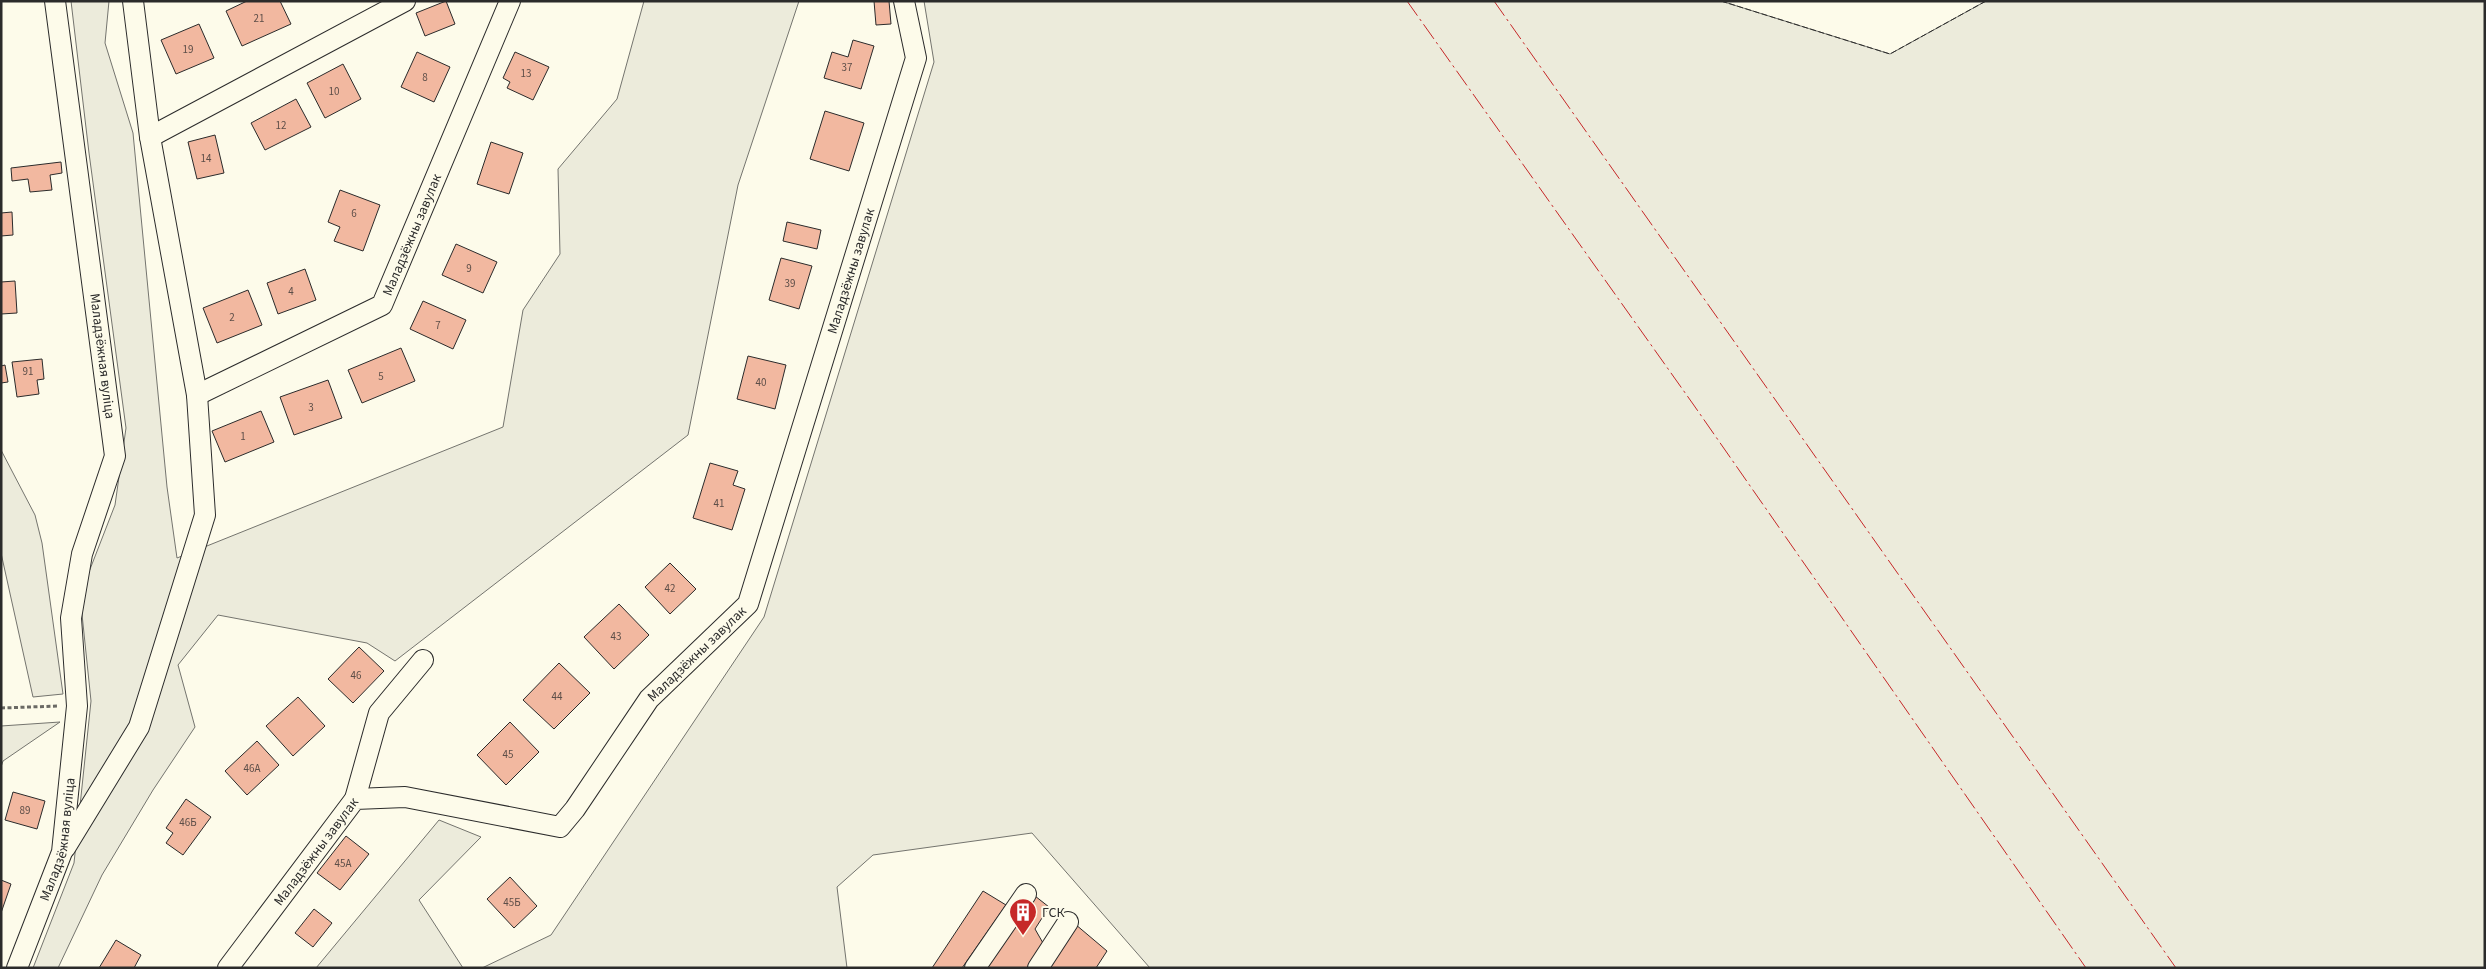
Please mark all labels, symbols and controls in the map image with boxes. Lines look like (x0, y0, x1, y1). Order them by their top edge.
house number: 21 (254, 11, 264, 26)
house number: 19 (183, 42, 193, 57)
house number: 37 (842, 60, 852, 75)
house number: 13 (521, 66, 531, 81)
house number: 8 (422, 70, 428, 85)
house number: 10 (329, 84, 339, 99)
house number: 12 (276, 118, 286, 133)
house number: 14 (201, 151, 212, 166)
street label: Маладзёжны завулак (378, 171, 447, 299)
house number: 6 (351, 206, 357, 221)
street label: Маладзёжны завулак (823, 206, 880, 337)
house number: 9 (466, 261, 472, 276)
house number: 39 (785, 276, 795, 291)
house number: 4 (288, 284, 294, 299)
street label: Маладзёжная вуліца (84, 292, 120, 420)
house number: 2 (229, 310, 235, 325)
house number: 7 (435, 318, 441, 333)
house number: 91 (23, 364, 33, 379)
house number: 5 (378, 369, 384, 384)
house number: 40 (756, 375, 766, 390)
house number: 3 (308, 400, 314, 415)
house number: 1 (240, 429, 246, 444)
house number: 41 (714, 496, 724, 511)
house number: 42 (665, 581, 675, 596)
street label: Маладзёжны завулак (643, 602, 751, 707)
house number: 43 (611, 629, 621, 644)
house number: 46 (351, 668, 362, 683)
house number: 44 (552, 689, 563, 704)
house number: 45 (503, 747, 513, 762)
house number: 46А (244, 761, 260, 776)
street label: Маладзёжная вуліца (35, 777, 81, 904)
street label: Маладзёжны завулак (269, 794, 364, 910)
house number: 89 (20, 803, 30, 818)
house number: 46Б (179, 815, 197, 830)
house number: 45А (335, 856, 351, 871)
house number: 45Б (503, 895, 521, 910)
building icon: ГСК (1008, 897, 1038, 936)
place label: ГСК (1042, 903, 1065, 923)

